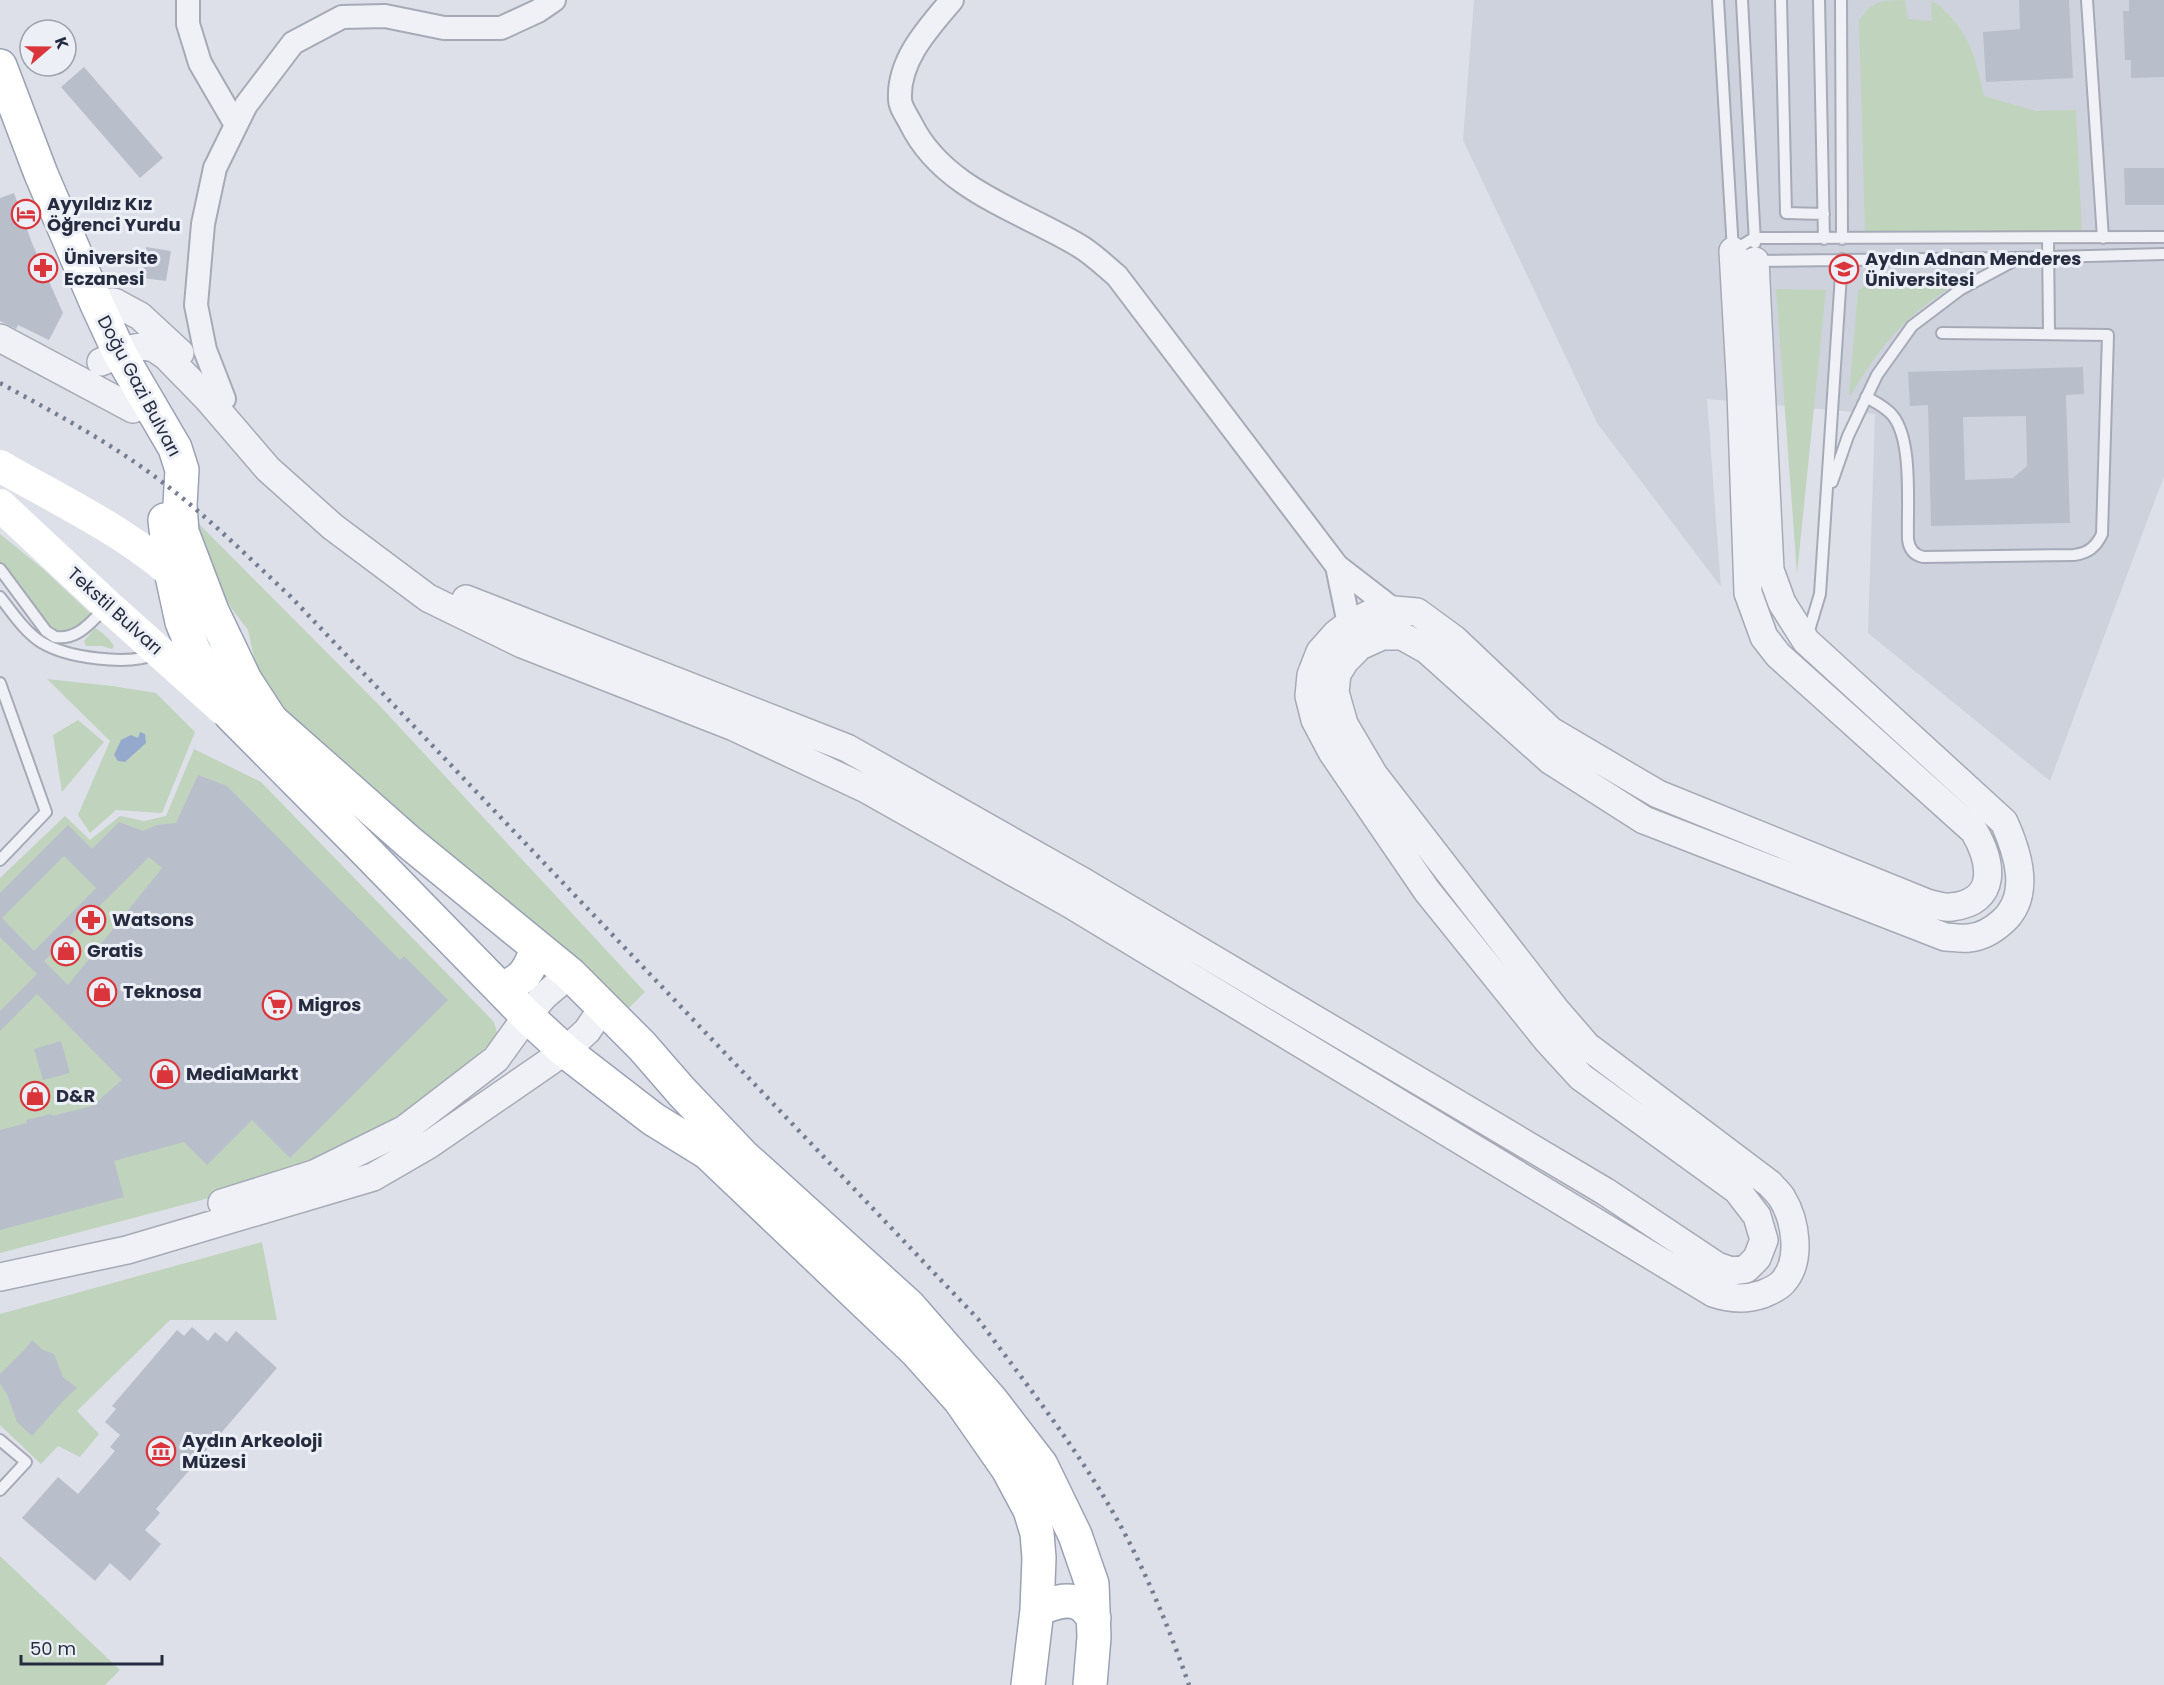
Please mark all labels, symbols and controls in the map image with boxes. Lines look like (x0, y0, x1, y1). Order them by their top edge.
north arrow (18, 18, 78, 78)
text: K (49, 34, 74, 52)
place label: Ayyıldız Kız Öğrenci Yurdu (47, 191, 181, 237)
hotel icon: Ayyıldız Kız Öğrenci Yurdu (10, 198, 42, 230)
place label: Üniversite Eczanesi (64, 245, 158, 291)
place label: Aydın Adnan Menderes Üniversitesi (1865, 246, 2081, 292)
pharmacy icon: Üniversite Eczanesi (27, 252, 59, 284)
school or university icon: Aydın Adnan Menderes Üniversitesi (1828, 253, 1860, 285)
street label: Doğu Gazi Bulvarı (92, 311, 187, 461)
street label: Tekstil Bulvarı (62, 561, 168, 660)
pharmacy icon: Watsons (75, 904, 107, 936)
place label: Watsons (112, 907, 194, 932)
shop icon: Gratis (50, 935, 82, 967)
place label: Gratis (87, 938, 143, 963)
shop icon: Teknosa (86, 976, 118, 1008)
place label: Teknosa (123, 979, 202, 1004)
supermarket icon: Migros (261, 989, 293, 1021)
place label: Migros (298, 992, 361, 1017)
shop icon: MediaMarkt (149, 1058, 181, 1090)
place label: MediaMarkt (186, 1061, 298, 1086)
shop icon: D&R (19, 1080, 51, 1112)
place label: D&R (56, 1083, 95, 1108)
place label: Aydın Arkeoloji Müzesi (182, 1428, 323, 1474)
museum icon: Aydın Arkeoloji Müzesi (145, 1435, 177, 1467)
scale bar (21, 1628, 162, 1666)
text: 50 m (30, 1636, 76, 1661)

